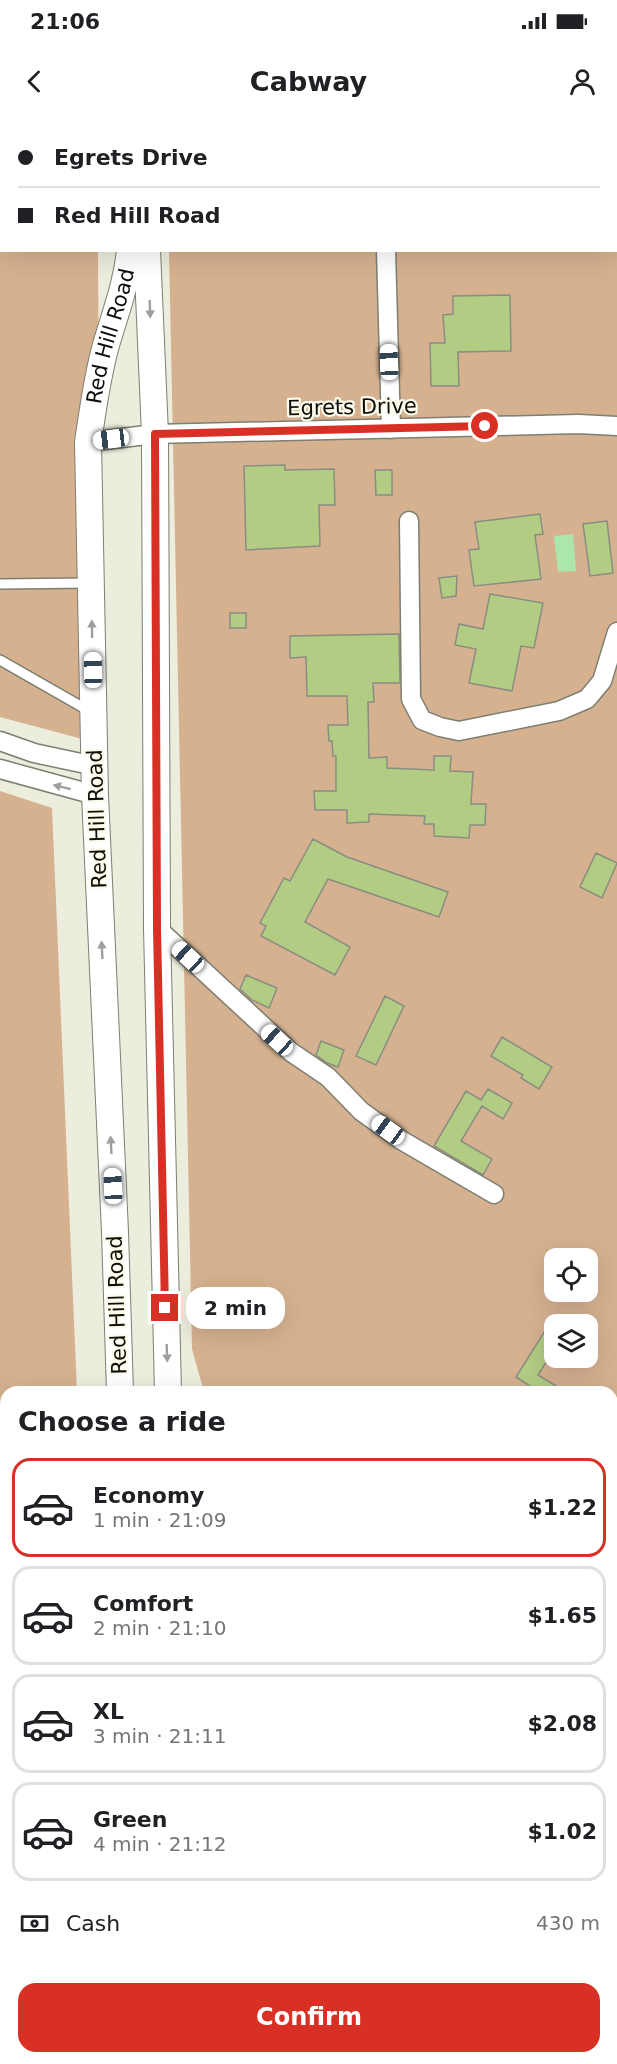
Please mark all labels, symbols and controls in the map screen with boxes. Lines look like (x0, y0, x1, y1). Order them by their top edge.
text: 21:06 (30, 9, 100, 34)
icon: back (18, 65, 51, 98)
icon: person (566, 65, 599, 98)
text: Cabway (250, 66, 367, 97)
text: Egrets Drive (54, 145, 208, 170)
text: Red Hill Road (54, 203, 221, 228)
street label: Red Hill Road (82, 266, 139, 406)
one-way arrow (145, 299, 154, 318)
car (379, 344, 399, 380)
street label: Egrets Drive (287, 394, 417, 420)
route start (471, 412, 498, 439)
car (92, 428, 130, 450)
one-way arrow (87, 620, 97, 639)
car (84, 652, 102, 688)
street label: Red Hill Road (83, 749, 111, 889)
one-way arrow (53, 781, 71, 791)
car (169, 938, 207, 976)
one-way arrow (98, 940, 107, 959)
car (258, 1021, 296, 1059)
car (368, 1112, 408, 1148)
one-way arrow (107, 1135, 116, 1154)
car (103, 1168, 123, 1204)
street label: Red Hill Road (103, 1235, 131, 1375)
map controls (544, 1248, 598, 1368)
button: locate (544, 1248, 598, 1302)
callout: 2 min (186, 1287, 285, 1329)
route end (151, 1294, 178, 1321)
text: 2 min (204, 1296, 267, 1320)
button: layers (544, 1314, 598, 1368)
one-way arrow (162, 1344, 171, 1363)
text: Choose a ride (18, 1406, 226, 1437)
icon: car (21, 1481, 75, 1535)
text: Economy (93, 1483, 204, 1508)
text: $1.22 (527, 1495, 597, 1520)
text: 1 min · 21:09 (93, 1508, 227, 1532)
icon: car (21, 1589, 75, 1643)
text: Comfort (93, 1591, 193, 1616)
text: $1.65 (527, 1603, 597, 1628)
text: 2 min · 21:10 (93, 1616, 227, 1640)
icon: car (21, 1697, 75, 1751)
text: XL (93, 1699, 124, 1724)
text: $2.08 (527, 1711, 597, 1736)
text: 3 min · 21:11 (93, 1724, 227, 1748)
icon: car (21, 1805, 75, 1859)
text: Green (93, 1807, 167, 1832)
text: $1.02 (527, 1819, 597, 1844)
text: 4 min · 21:12 (93, 1832, 227, 1856)
icon: cash (18, 1907, 51, 1940)
text: Cash (66, 1911, 120, 1936)
text: 430 m (536, 1911, 600, 1935)
button: Confirm (18, 1983, 600, 2052)

